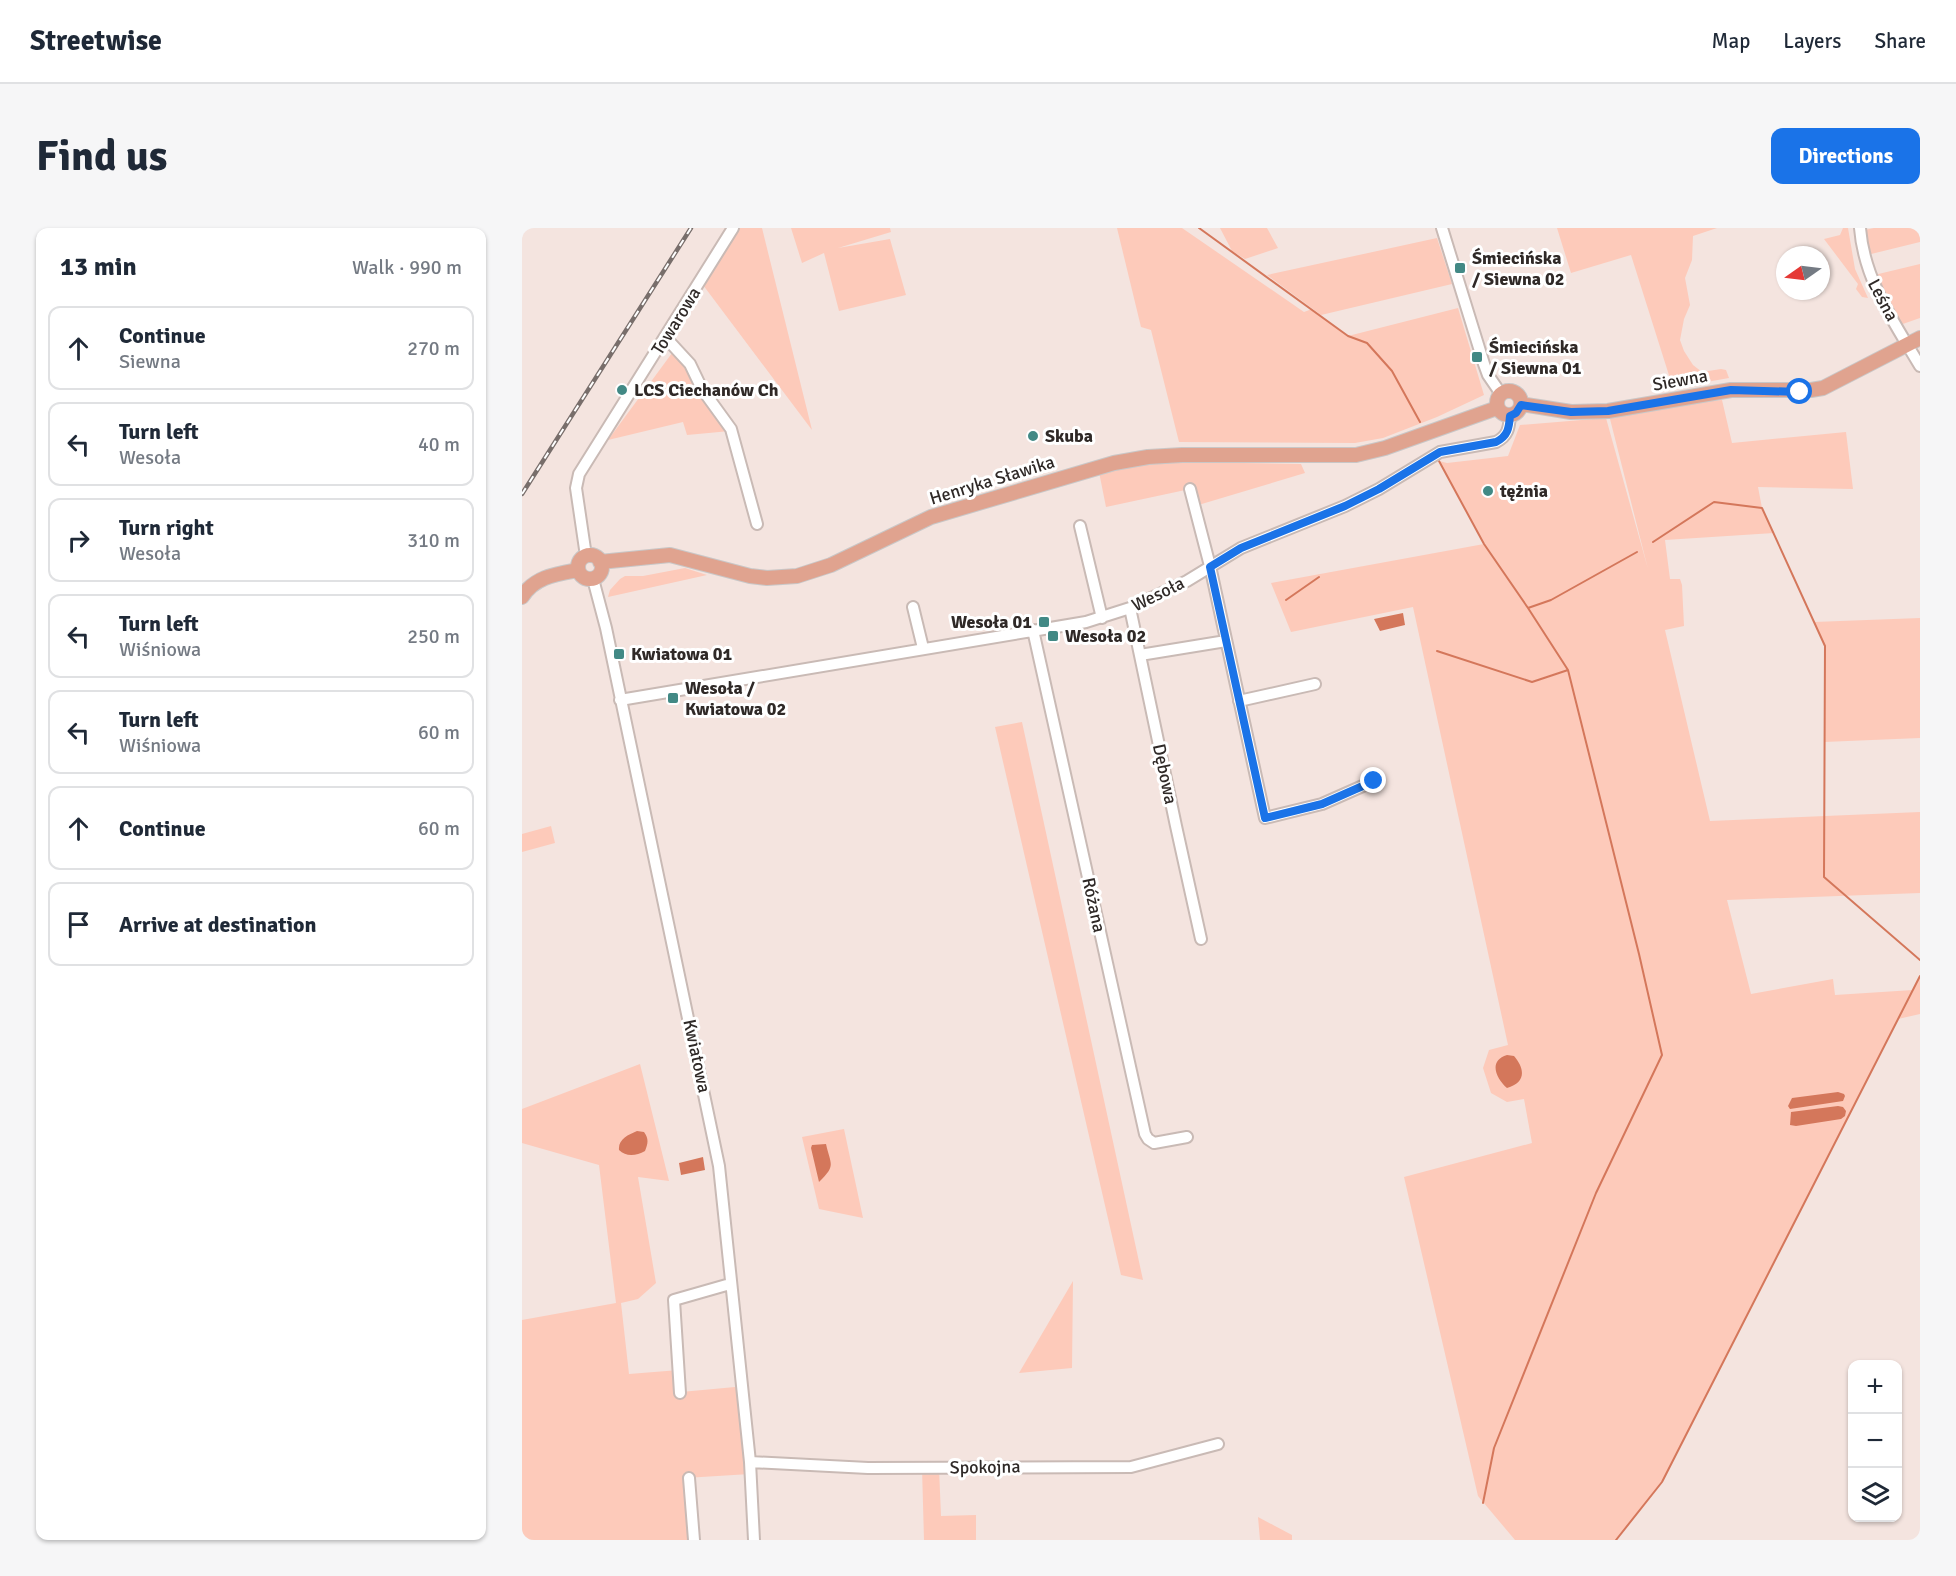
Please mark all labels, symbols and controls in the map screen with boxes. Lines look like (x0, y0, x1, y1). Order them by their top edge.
text: Streetwise (30, 24, 162, 58)
text: Map (1712, 28, 1750, 54)
text: Layers (1783, 28, 1841, 54)
text: Share (1874, 28, 1926, 54)
button: Directions (1771, 128, 1920, 184)
text: Find us (36, 131, 167, 182)
north arrow (1776, 246, 1830, 300)
place label: Śmiecińska / Siewna 02 (1472, 247, 1564, 290)
text: 13 min (60, 251, 137, 283)
text: Walk · 990 m (352, 255, 462, 280)
marker: Śmiecińska / Siewna 02 (1453, 261, 1467, 275)
street label: Leśna (1863, 275, 1903, 325)
street label: Towarowa (647, 283, 705, 359)
text: Continue (119, 322, 206, 349)
icon: ahead (62, 332, 95, 365)
text: 270 m (407, 336, 460, 361)
place label: Śmiecińska / Siewna 01 (1489, 336, 1582, 379)
text: Siewna (119, 349, 181, 374)
marker: Śmiecińska / Siewna 01 (1470, 350, 1484, 364)
street label: Siewna (1651, 364, 1709, 396)
route start (1786, 378, 1812, 404)
place label: LCS Ciechanów Ch (634, 379, 779, 401)
marker: LCS Ciechanów Ch (615, 383, 629, 397)
text: Turn left (119, 418, 199, 445)
place label: Skuba (1045, 425, 1093, 447)
icon: left (62, 428, 95, 461)
marker: Skuba (1026, 429, 1040, 443)
text: 40 m (418, 432, 460, 457)
text: Wesoła (119, 445, 181, 470)
street label: Henryka Sławika (927, 451, 1057, 509)
place label: tężnia (1499, 480, 1548, 502)
marker: tężnia (1481, 484, 1495, 498)
text: Turn right (119, 514, 214, 541)
icon: right (62, 524, 95, 557)
text: 310 m (407, 528, 460, 553)
text: Wesoła (119, 541, 181, 566)
street label: Wesoła (1128, 572, 1188, 616)
text: Turn left (119, 610, 199, 637)
place label: Wesoła 01 (951, 611, 1032, 633)
marker: Wesoła 01 (1037, 615, 1051, 629)
icon: left (62, 620, 95, 653)
text: 250 m (407, 624, 460, 649)
place label: Wesoła 02 (1065, 625, 1146, 647)
marker: Wesoła 02 (1046, 629, 1060, 643)
text: Wiśniowa (119, 637, 201, 662)
place label: Kwiatowa 01 (631, 643, 733, 665)
marker: Kwiatowa 01 (612, 647, 626, 661)
place label: Wesoła / Kwiatowa 02 (685, 677, 786, 720)
marker: Wesoła / Kwiatowa 02 (666, 691, 680, 705)
text: Turn left (119, 706, 199, 733)
icon: left (62, 716, 95, 749)
text: 60 m (418, 720, 460, 745)
text: Wiśniowa (119, 733, 201, 758)
street label: Dębowa (1148, 742, 1182, 806)
route end (1360, 767, 1386, 793)
icon: ahead (62, 812, 95, 845)
text: Continue (119, 815, 206, 842)
text: 60 m (418, 816, 460, 841)
street label: Różana (1077, 875, 1111, 935)
icon: arrive (62, 908, 95, 941)
text: Arrive at destination (119, 911, 316, 938)
street label: Kwiatowa (678, 1017, 716, 1095)
map controls (1848, 1360, 1902, 1522)
button: + (1848, 1360, 1902, 1414)
button: − (1848, 1414, 1902, 1468)
street label: Spokojna (949, 1455, 1021, 1479)
button: layers (1848, 1468, 1902, 1522)

